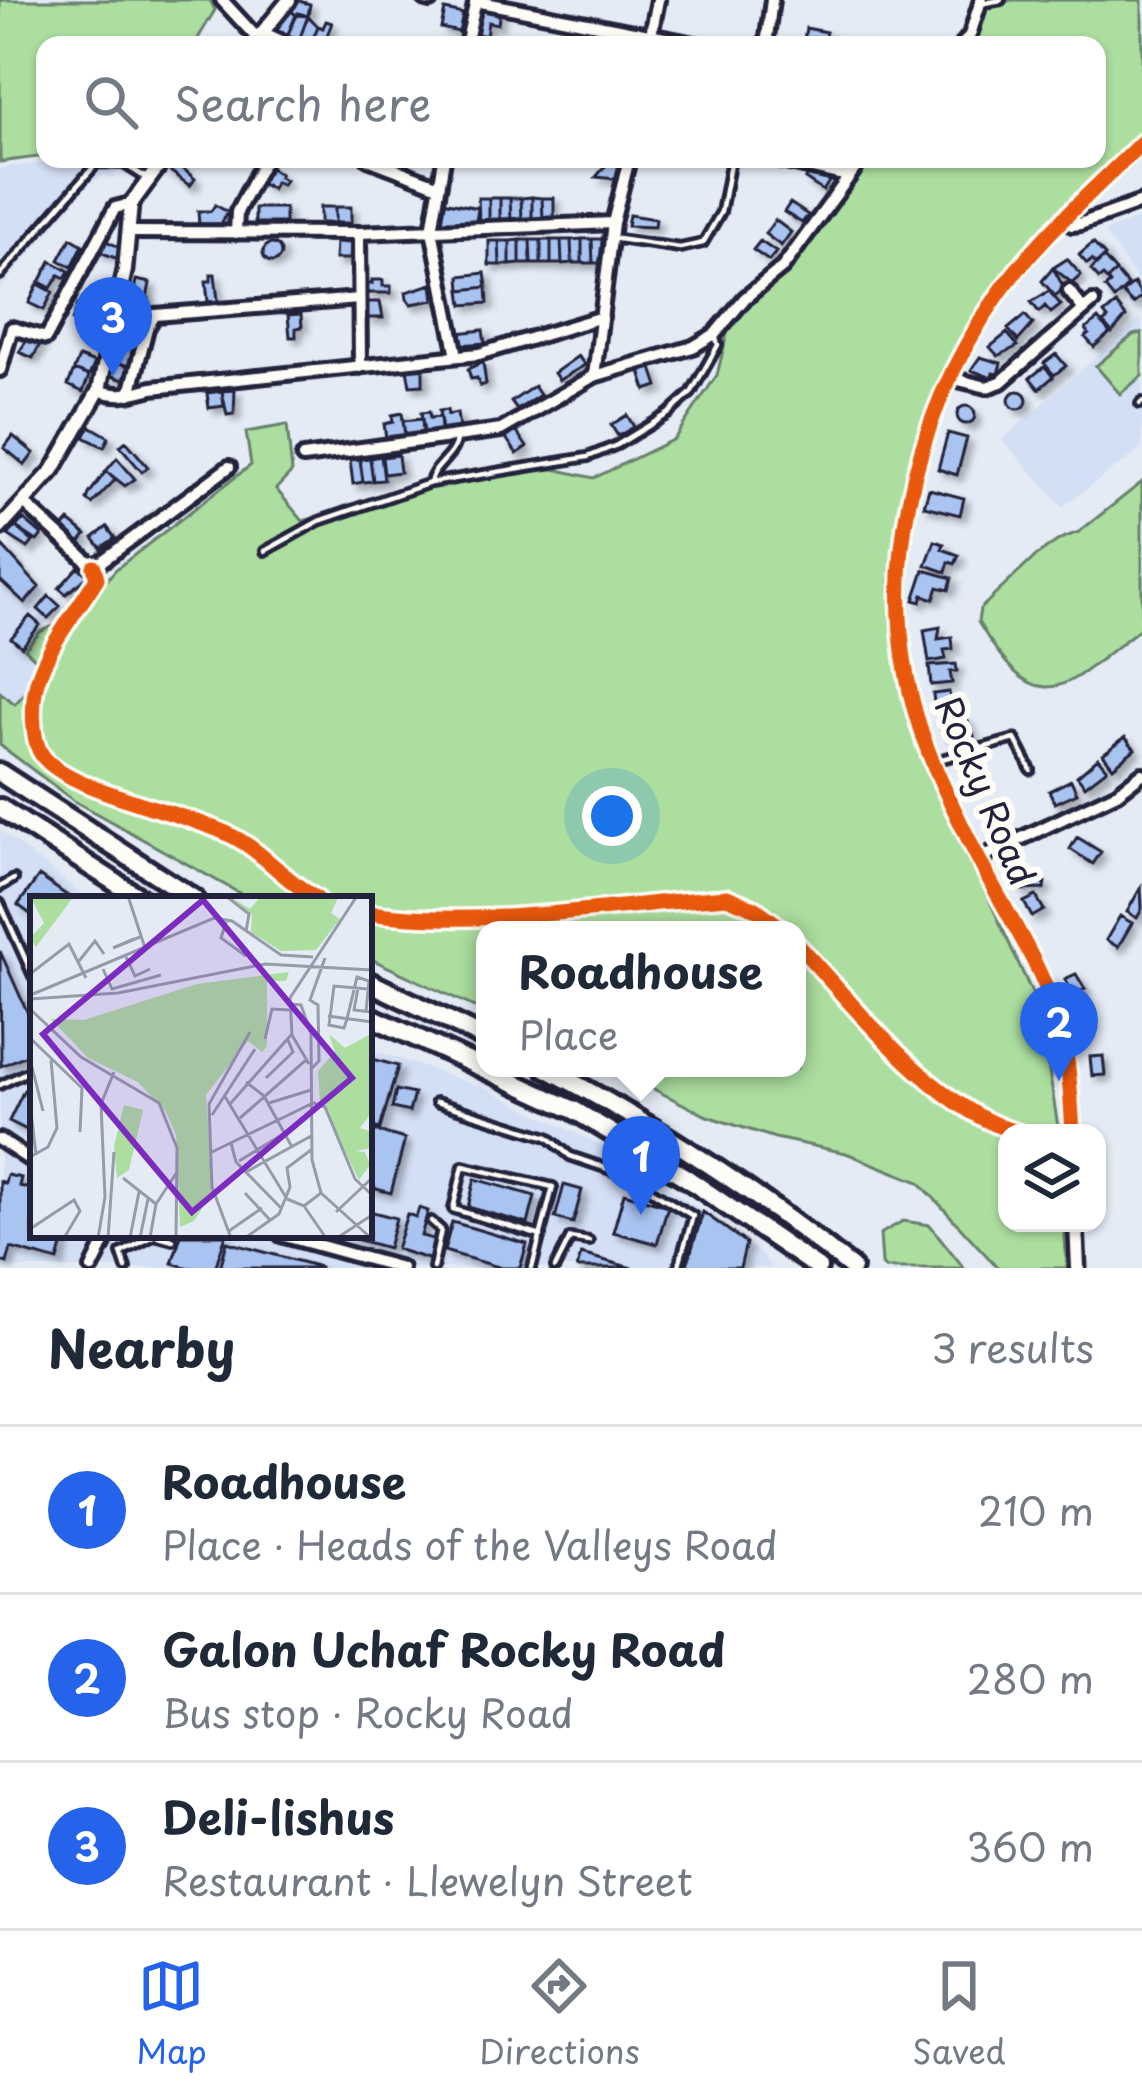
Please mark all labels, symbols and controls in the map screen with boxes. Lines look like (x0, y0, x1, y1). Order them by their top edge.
search box (36, 36, 1106, 168)
text: Search here (174, 68, 431, 136)
icon: search (78, 69, 144, 135)
pin: 3 (74, 277, 152, 376)
street label: Rocky Road (923, 687, 1051, 893)
your location (582, 786, 642, 846)
inset map (30, 896, 372, 1238)
popup (476, 921, 806, 1077)
text: Roadhouse (519, 936, 763, 1004)
pin: 2 (1020, 982, 1098, 1081)
text: Place (519, 1004, 618, 1063)
pin: 1 (602, 1116, 680, 1215)
map controls (998, 1124, 1106, 1232)
button: layers (998, 1124, 1106, 1232)
text: Nearby (48, 1308, 235, 1385)
text: 3 results (931, 1317, 1094, 1376)
text: Roadhouse (162, 1446, 406, 1514)
text: 1 (78, 1480, 96, 1539)
text: 210 m (978, 1480, 1094, 1539)
text: Place · Heads of the Valleys Road (162, 1514, 778, 1573)
text: Galon Uchaf Rocky Road (162, 1614, 726, 1682)
text: 2 (73, 1648, 101, 1707)
text: 280 m (967, 1648, 1094, 1707)
text: Bus stop · Rocky Road (162, 1682, 574, 1741)
text: Deli-lishus (162, 1782, 395, 1850)
text: 3 (74, 1816, 100, 1875)
text: 360 m (966, 1816, 1094, 1875)
text: Restaurant · Llewelyn Street (162, 1850, 693, 1909)
tab: Map (136, 1953, 207, 2075)
tab: Directions (479, 1953, 640, 2075)
tab: Saved (912, 1953, 1006, 2075)

